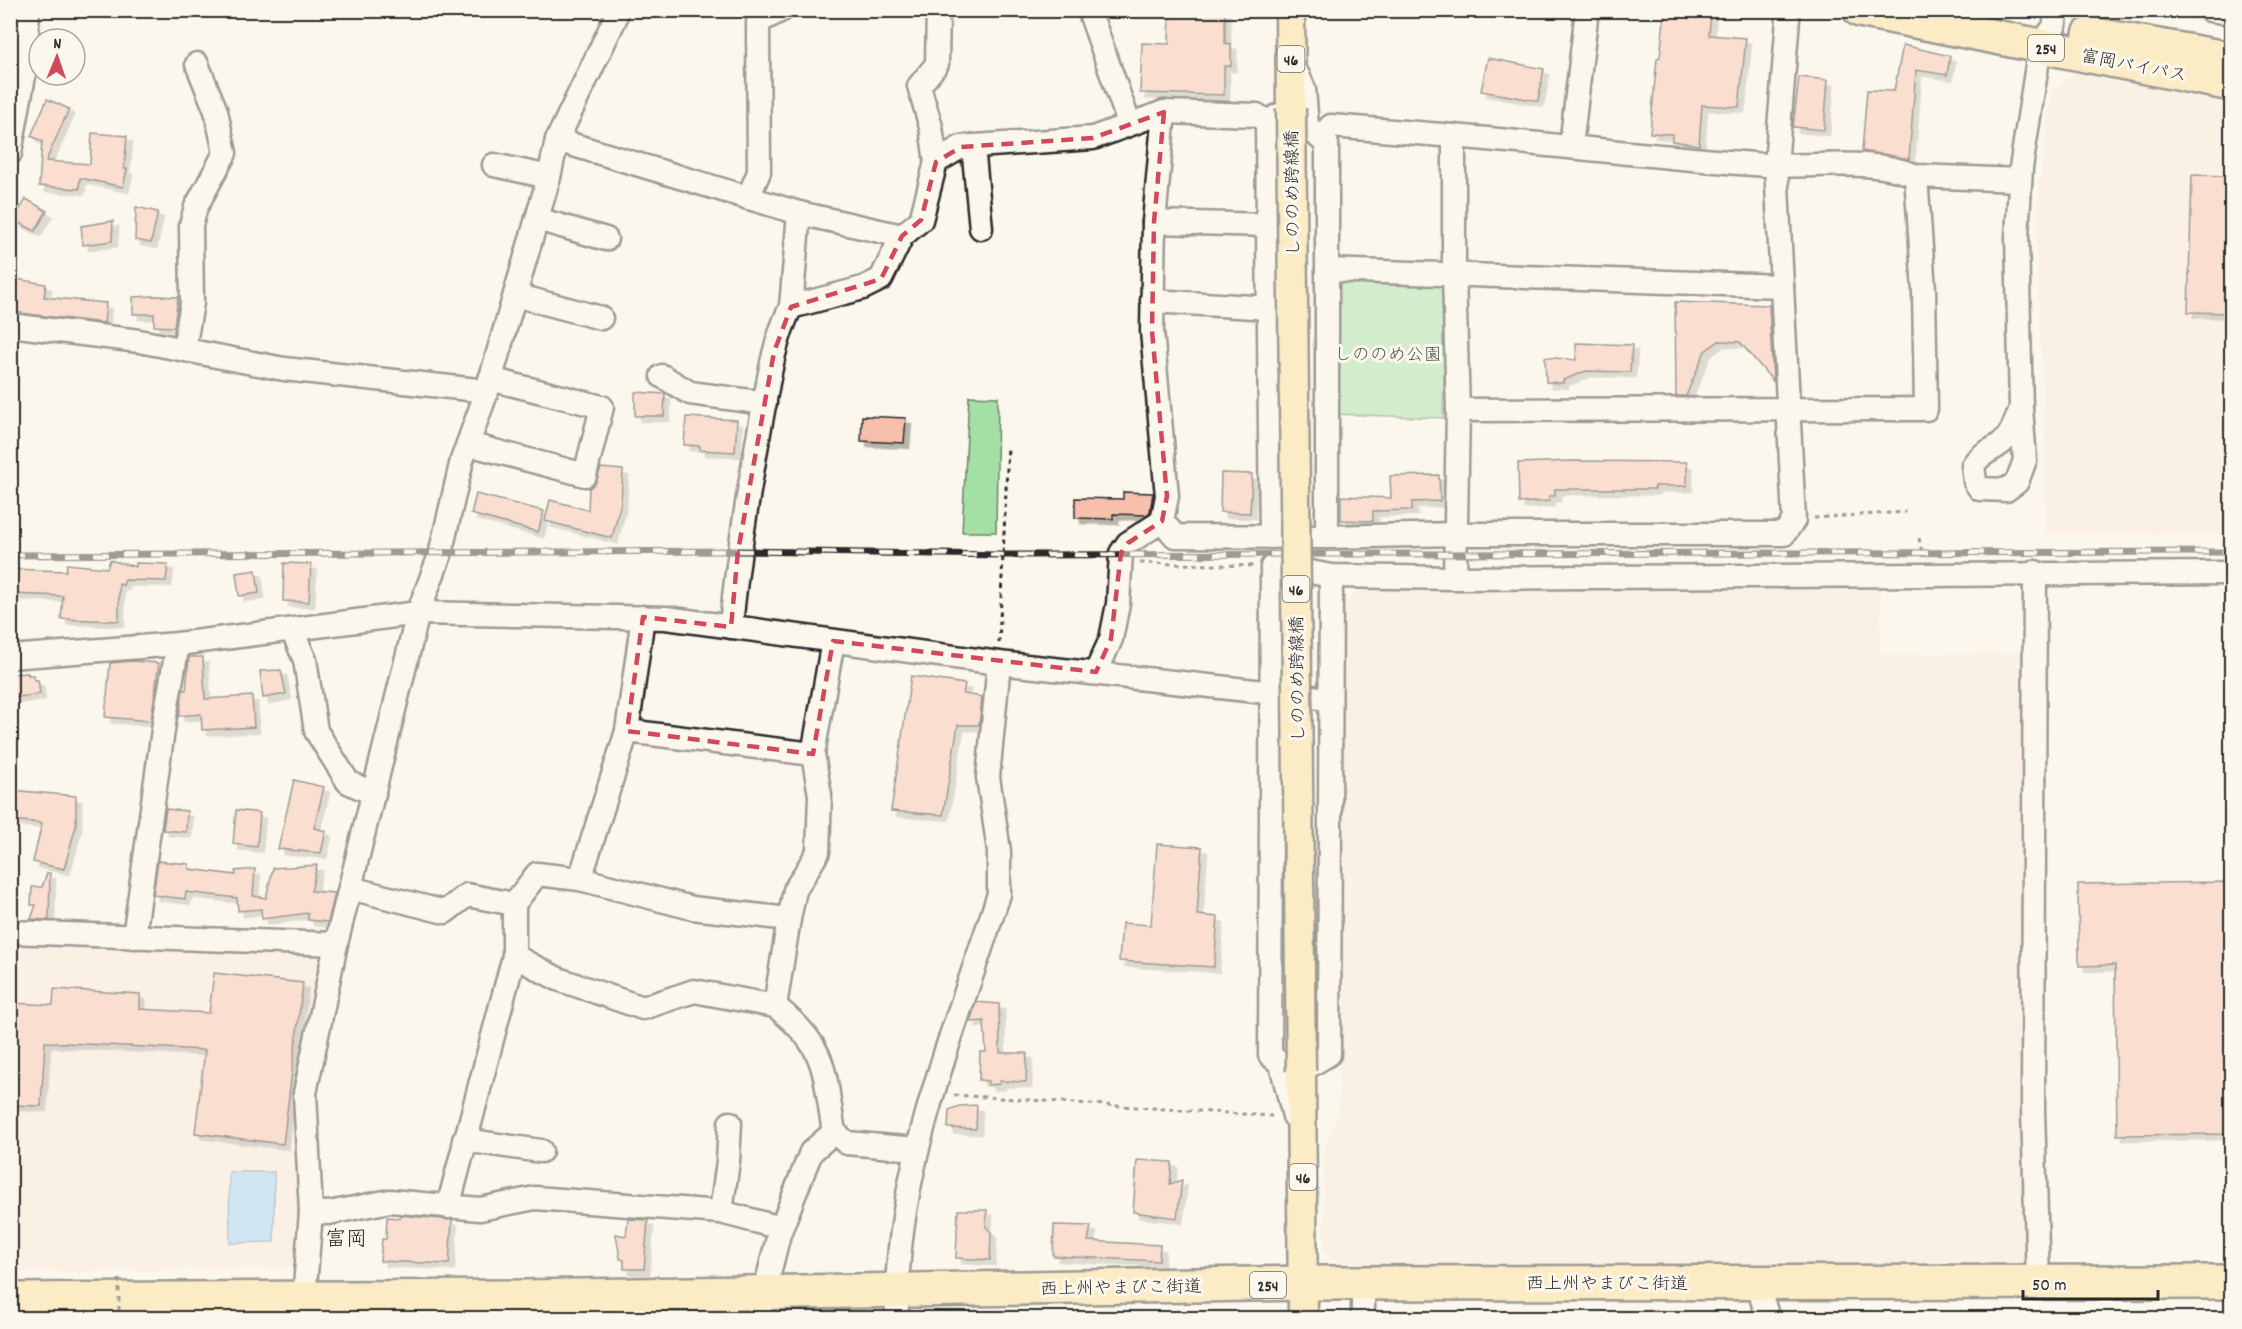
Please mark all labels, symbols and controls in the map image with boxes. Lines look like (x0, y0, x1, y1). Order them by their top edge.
north arrow (27, 27, 87, 87)
text: N (53, 33, 62, 56)
road number: 254 (2028, 35, 2064, 61)
street label: 富岡バイパス (2078, 45, 2189, 90)
road number: 46 (1278, 46, 1304, 72)
street label: しののめ跨線橋 (1281, 130, 1308, 256)
park label: しののめ公園 (1334, 344, 1442, 369)
road number: 46 (1282, 576, 1310, 602)
street label: しののめ跨線橋 (1286, 616, 1313, 742)
road number: 46 (1290, 1164, 1316, 1190)
district label: 富岡 (325, 1226, 367, 1256)
scale bar (2023, 1263, 2158, 1301)
road number: 254 (1250, 1272, 1286, 1298)
street label: 西上州やまびこ街道 (1526, 1273, 1688, 1298)
text: 50 m (2032, 1274, 2067, 1299)
street label: 西上州やまびこ街道 (1040, 1276, 1202, 1303)

